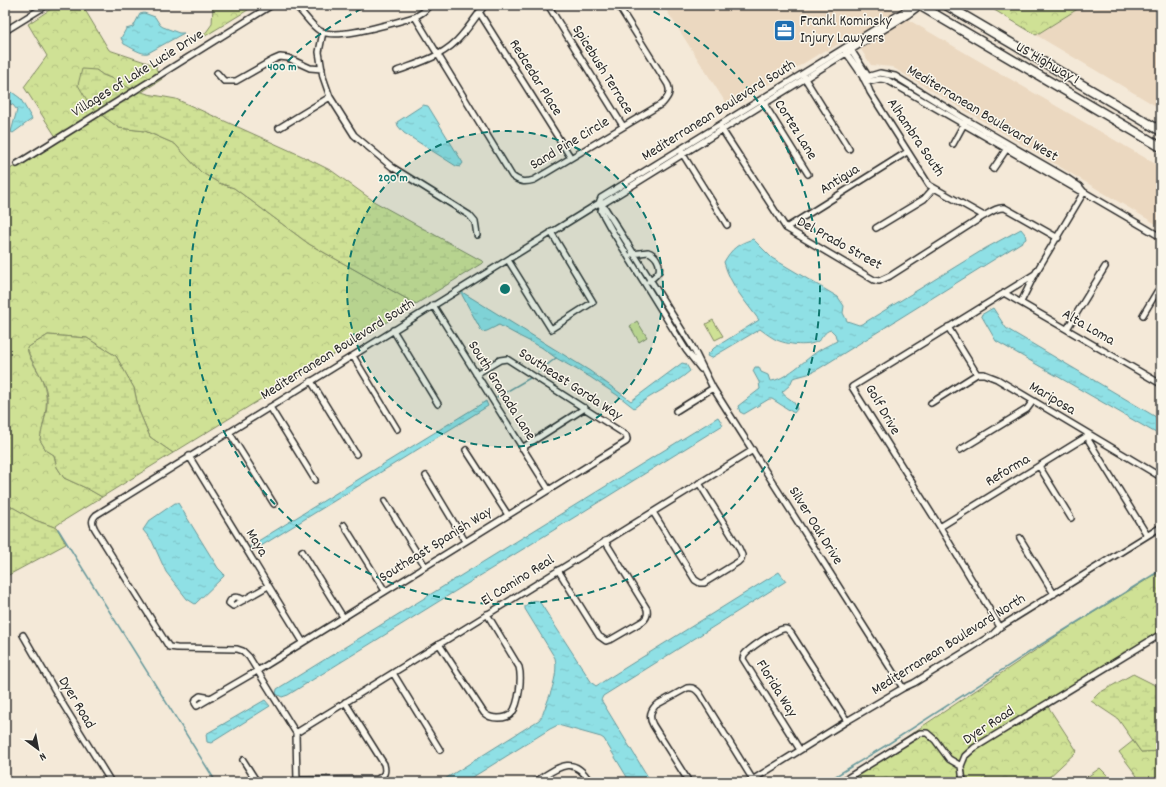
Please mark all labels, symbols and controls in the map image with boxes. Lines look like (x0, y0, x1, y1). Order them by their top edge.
place label: Frankl Kominsky Injury Lawyers (800, 11, 892, 50)
office icon: Frankl Kominsky Injury Lawyers (771, 18, 797, 44)
street label: Spicebush Terrace (566, 21, 639, 119)
street label: Villages of Lake Lucie Drive (68, 24, 209, 124)
street label: Redcedar Place (503, 35, 568, 121)
street label: US Highway 1 (1011, 37, 1083, 91)
street label: Mediterranean Boulevard South (638, 54, 801, 168)
text: 400 m (267, 59, 297, 76)
street label: Mediterranean Boulevard West (902, 60, 1062, 168)
street label: Alhambra South (881, 94, 950, 182)
street label: Cortez Lane (768, 95, 822, 165)
street label: Sand Pine Circle (526, 111, 614, 176)
street label: Antigua (816, 159, 865, 201)
text: 200 m (378, 170, 408, 187)
street label: Del Prado Street (792, 212, 886, 277)
centre of rings (498, 282, 512, 296)
street label: Mediterranean Boulevard South (257, 293, 420, 407)
street label: Alta Loma (1057, 304, 1119, 352)
street label: South Granada Lane (461, 337, 541, 445)
street label: Southeast Gorda Way (514, 343, 627, 427)
street label: Mariposa (1024, 376, 1080, 422)
street label: Golf Drive (859, 380, 906, 440)
street label: Reforma (981, 449, 1035, 493)
street label: Silver Oak Drive (782, 482, 848, 570)
street label: Southeast Spanish Way (375, 501, 498, 589)
street label: Maya (239, 525, 273, 562)
street label: El Camino Real (477, 549, 559, 612)
street label: Mediterranean Boulevard North (868, 588, 1031, 702)
street label: Florida Way (750, 656, 803, 723)
street label: Dyer Road (52, 673, 100, 733)
street label: Dyer Road (959, 701, 1019, 751)
north arrow (18, 729, 58, 769)
text: N (35, 748, 49, 764)

